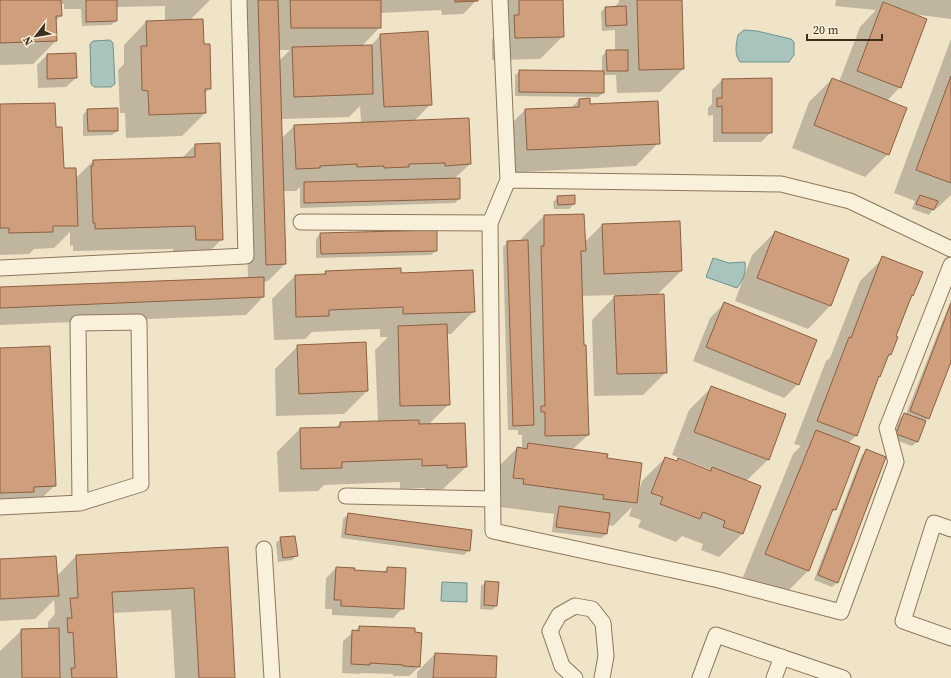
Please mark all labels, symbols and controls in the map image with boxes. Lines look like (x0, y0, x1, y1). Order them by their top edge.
north arrow (16, 16, 56, 56)
scale bar (807, 16, 882, 42)
text: 20 m (813, 22, 839, 38)
text: N (19, 34, 36, 48)

